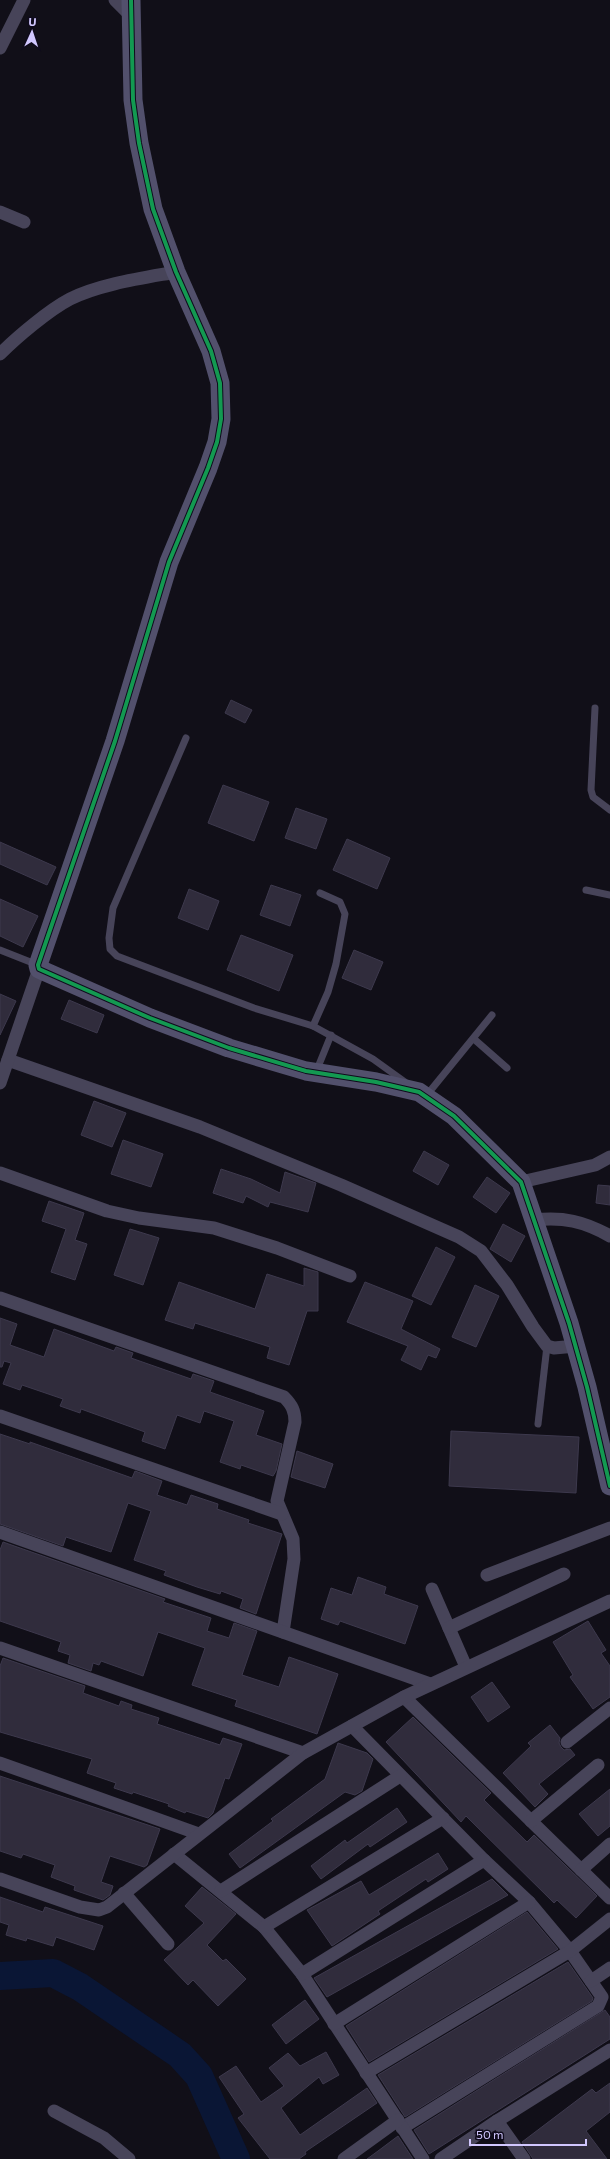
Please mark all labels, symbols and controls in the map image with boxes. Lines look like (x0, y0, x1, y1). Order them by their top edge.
north arrow (12, 12, 52, 52)
text: U (28, 15, 37, 28)
scale bar (470, 2121, 586, 2147)
text: 50 m (476, 2127, 504, 2141)

